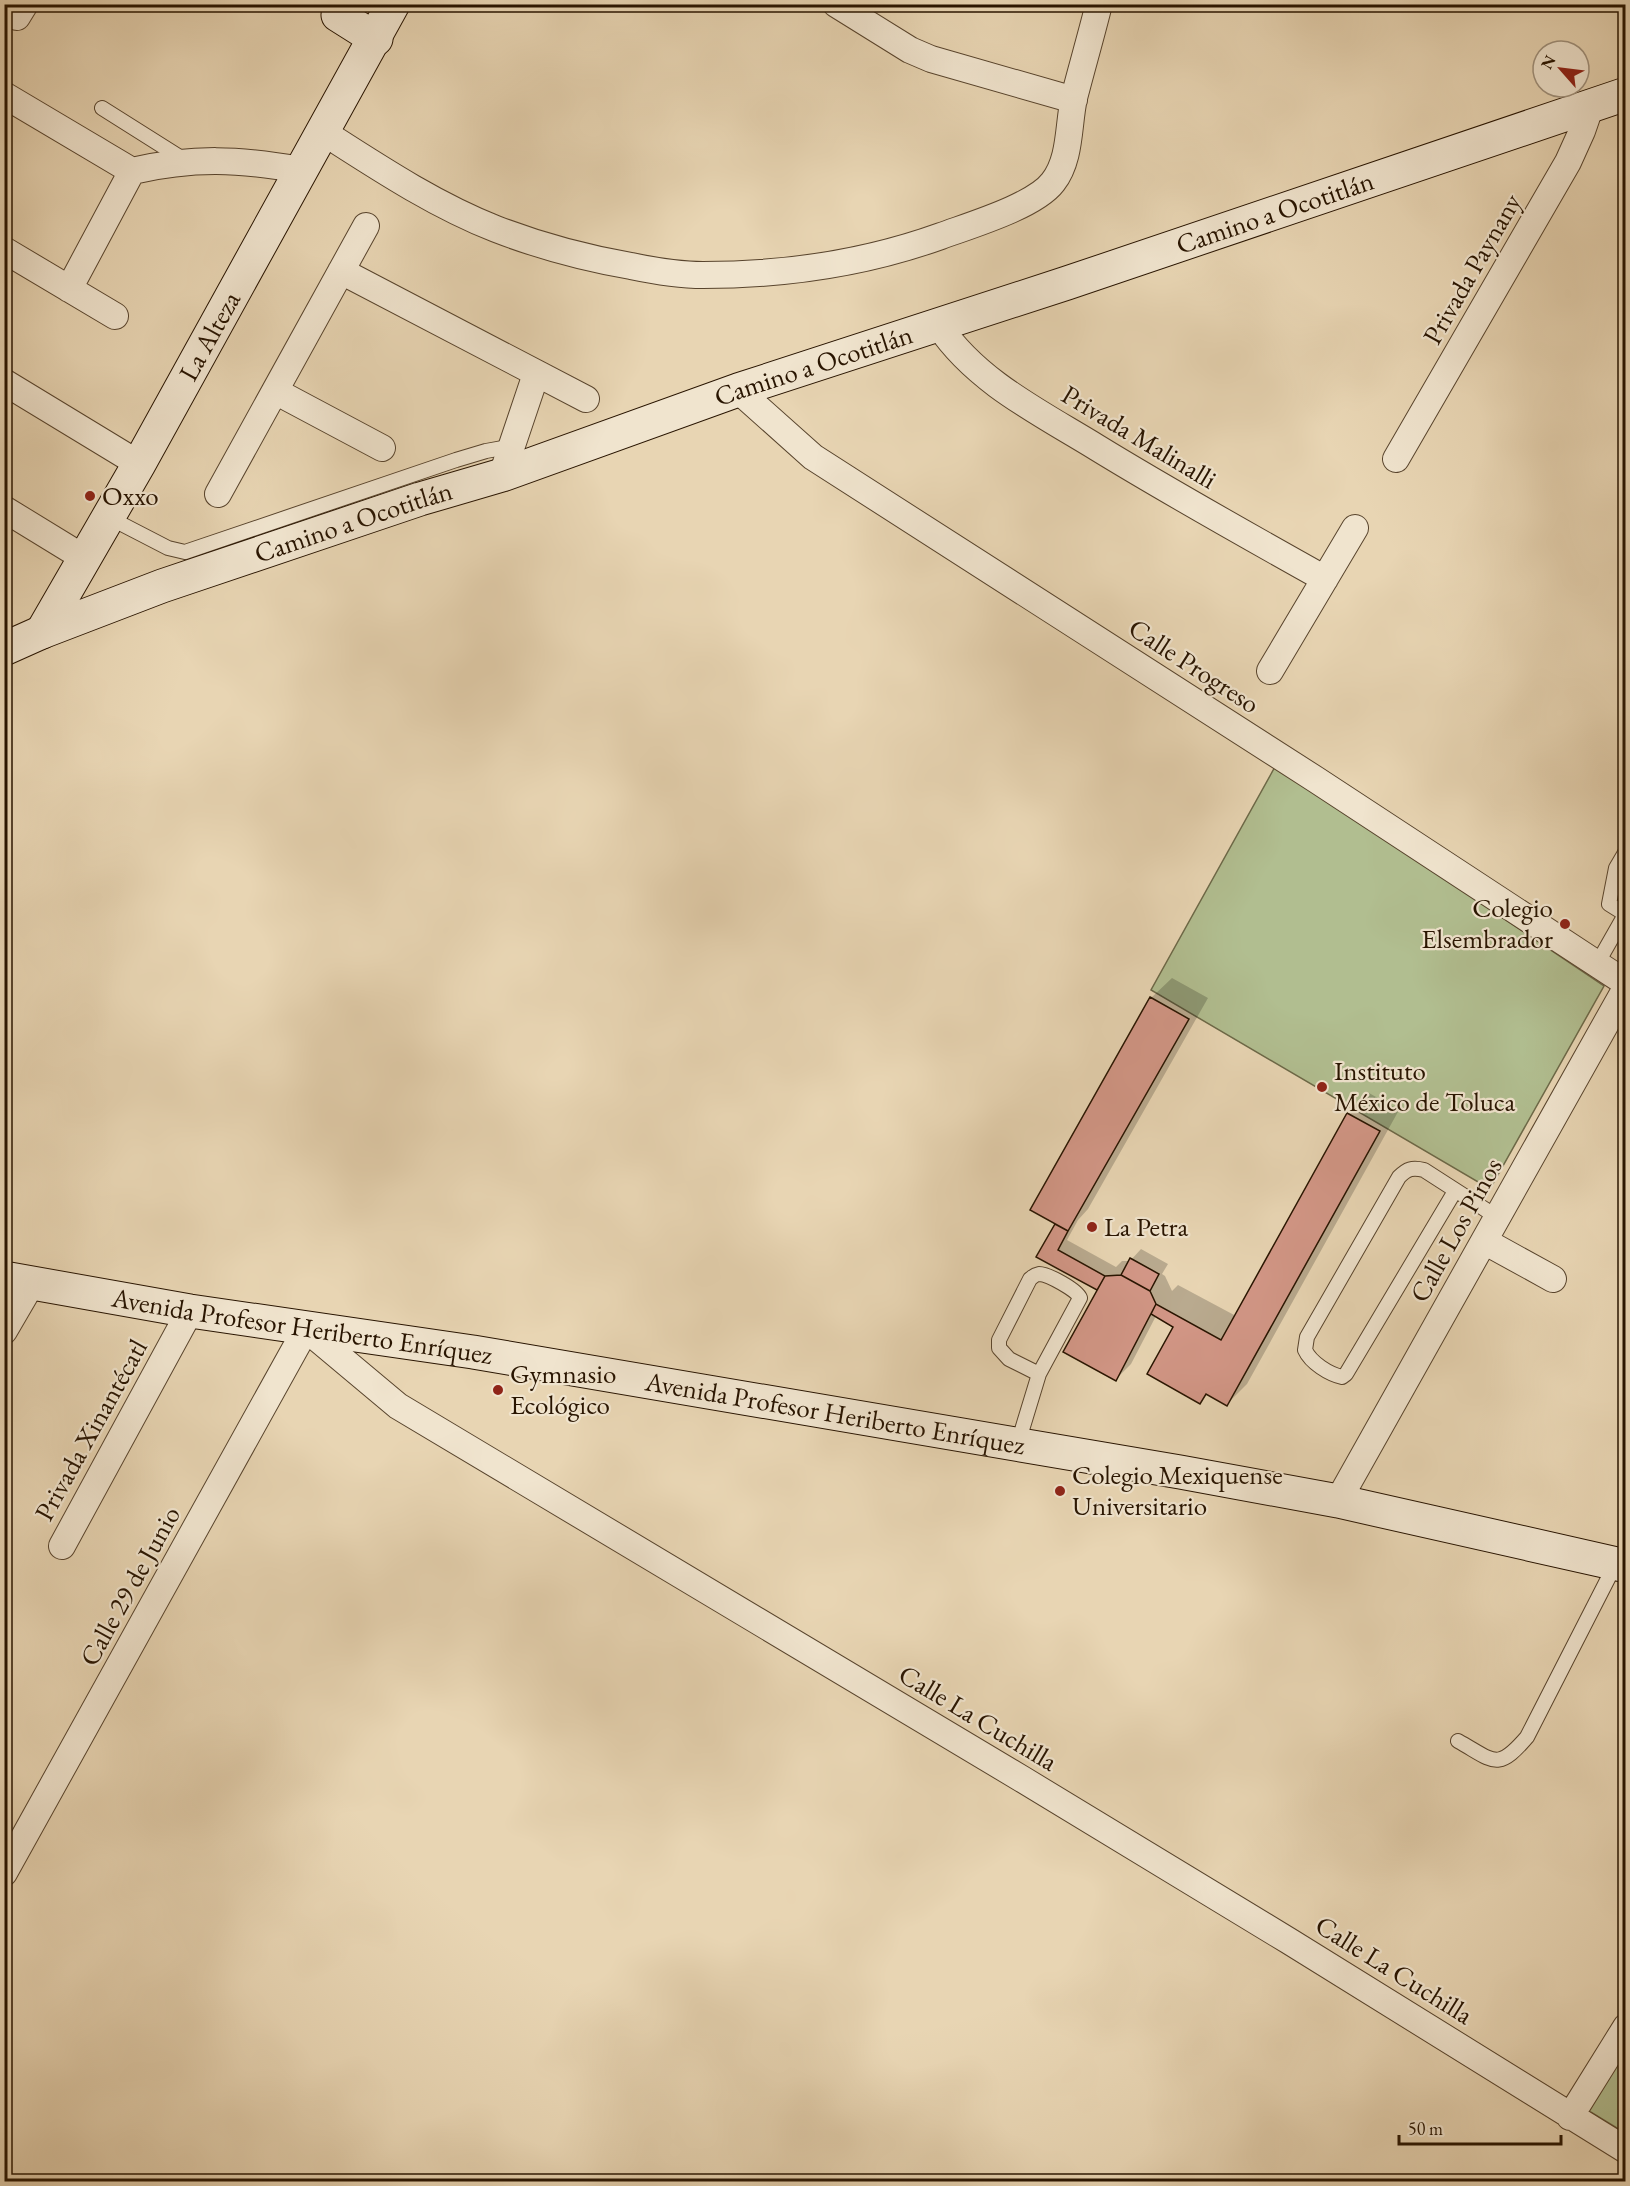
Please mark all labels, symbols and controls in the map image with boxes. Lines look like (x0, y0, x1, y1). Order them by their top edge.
north arrow (1531, 39, 1591, 99)
text: N (1536, 52, 1561, 73)
street label: Camino a Ocotitlán (1171, 163, 1378, 262)
street label: Privada Paynany (1414, 187, 1529, 350)
street label: La Alteza (170, 285, 248, 387)
street label: Camino a Ocotitlán (709, 316, 917, 414)
street label: Privada Malinalli (1055, 377, 1224, 497)
street label: Camino a Ocotitlán (250, 473, 456, 571)
place label: Oxxo (102, 478, 159, 513)
marker: Oxxo (83, 489, 97, 503)
street label: Calle Progreso (1122, 610, 1266, 721)
place label: Colegio Elsembrador (1421, 890, 1553, 956)
marker: Colegio Elsembrador (1558, 917, 1572, 931)
place label: Instituto México de Toluca (1334, 1053, 1515, 1119)
marker: Instituto México de Toluca (1315, 1080, 1329, 1094)
street label: Calle Los Pinos (1401, 1151, 1510, 1308)
place label: La Petra (1104, 1209, 1189, 1244)
marker: La Petra (1085, 1220, 1099, 1234)
street label: Avenida Profesor Heriberto Enríquez (108, 1279, 496, 1372)
street label: Privada Xinantécatl (26, 1333, 155, 1527)
place label: Gymnasio Ecológico (510, 1356, 616, 1422)
street label: Avenida Profesor Heriberto Enríquez (642, 1363, 1028, 1463)
marker: Gymnasio Ecológico (491, 1383, 505, 1397)
place label: Colegio Mexiquense Universitario (1072, 1457, 1283, 1523)
marker: Colegio Mexiquense Universitario (1053, 1484, 1067, 1498)
street label: Calle 29 de Junio (71, 1500, 188, 1672)
street label: Calle La Cuchilla (892, 1656, 1064, 1779)
street label: Calle La Cuchilla (1309, 1907, 1480, 2032)
scale bar (1399, 2108, 1561, 2146)
text: 50 m (1408, 2117, 1443, 2140)

